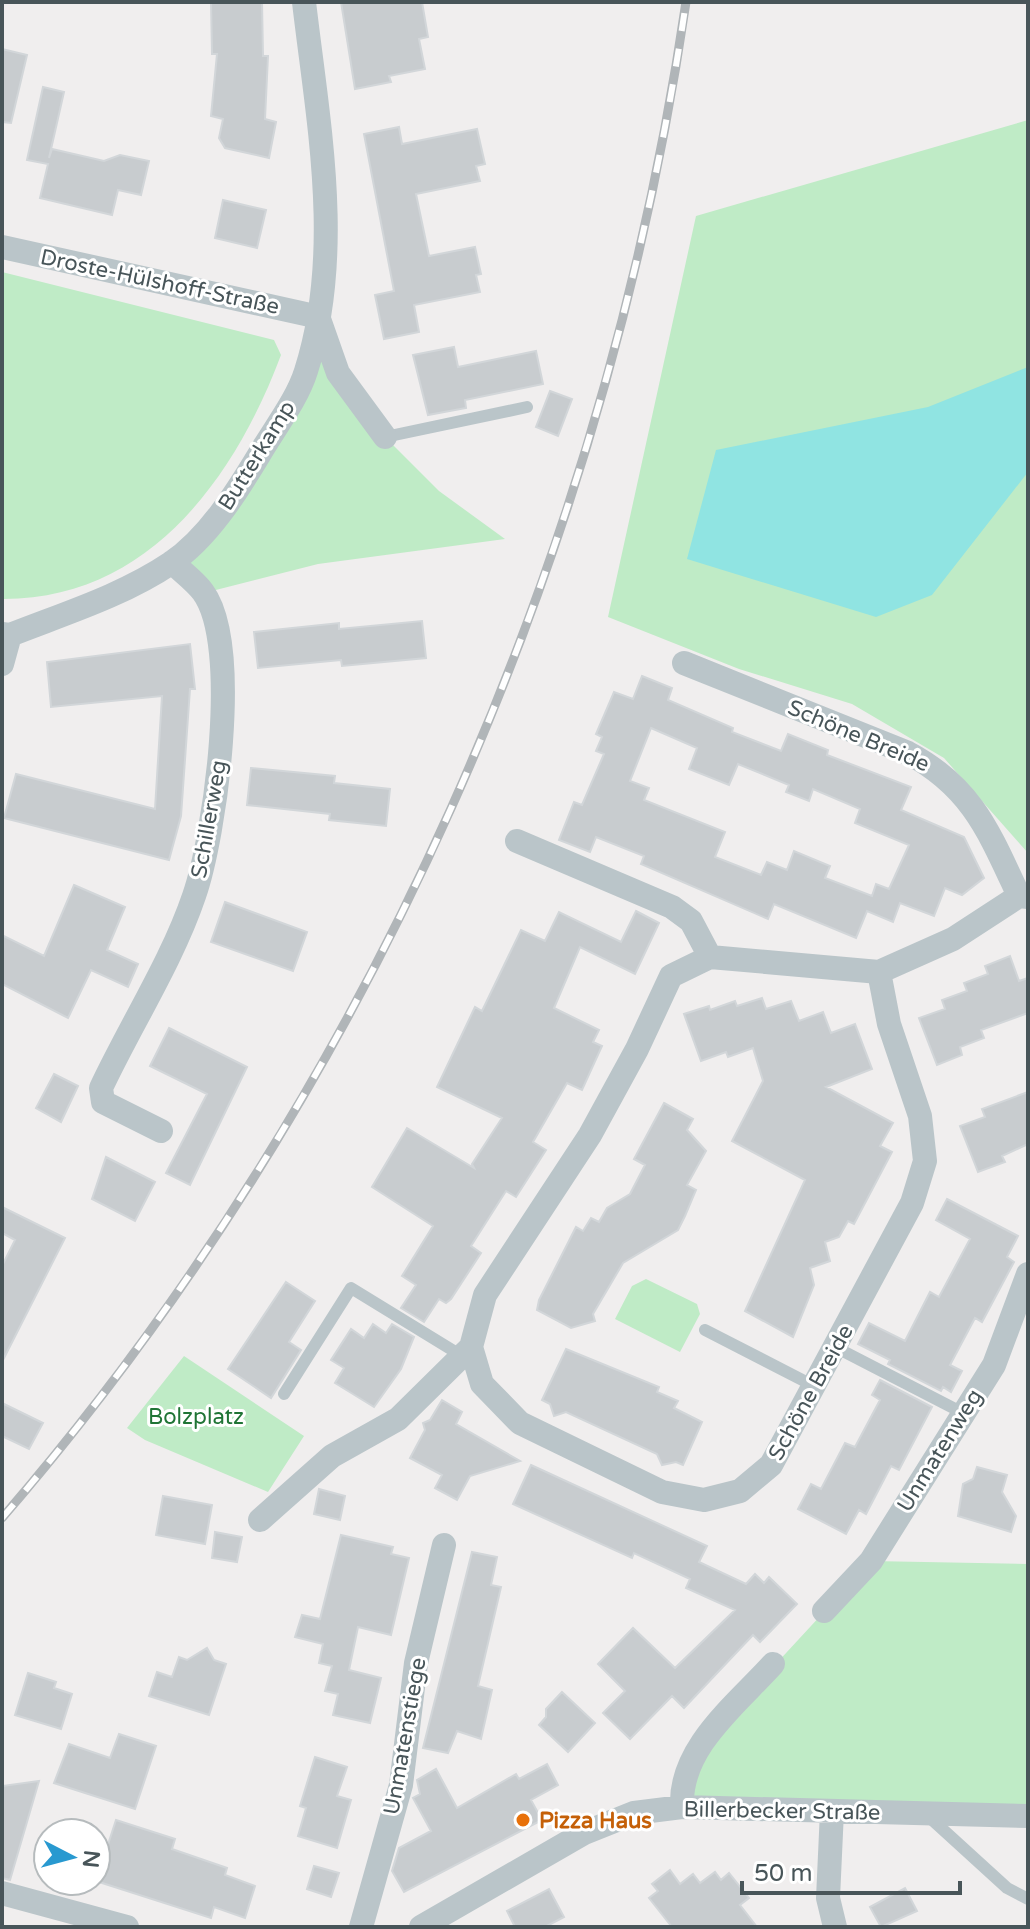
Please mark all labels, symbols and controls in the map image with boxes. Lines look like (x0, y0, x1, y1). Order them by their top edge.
street label: Droste-Hülshoff-Straße (38, 244, 282, 320)
street label: Butterkamp (213, 396, 301, 515)
street label: Schöne Breide (784, 694, 933, 777)
street label: Schillerweg (186, 758, 232, 880)
street label: Schöne Breide (763, 1320, 859, 1465)
street label: Unmatenweg (892, 1384, 988, 1517)
park label: Bolzplatz (148, 1404, 244, 1430)
street label: Unmatenstiege (378, 1656, 432, 1817)
street label: Billerbecker Straße (683, 1796, 881, 1826)
place label: Pizza Haus (539, 1808, 652, 1834)
marker: Pizza Haus (514, 1811, 532, 1829)
north arrow (32, 1817, 112, 1897)
scale bar (742, 1845, 960, 1895)
text: N (77, 1849, 105, 1869)
text: 50 m (754, 1859, 812, 1888)

